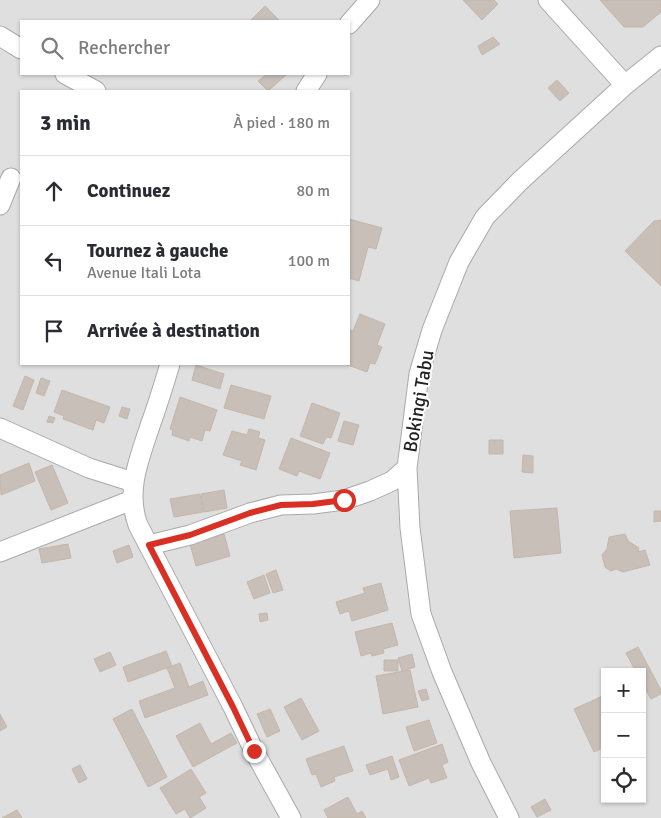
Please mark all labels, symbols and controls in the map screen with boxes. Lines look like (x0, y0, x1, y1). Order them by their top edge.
search box (20, 20, 350, 75)
icon: search (38, 34, 66, 62)
text: Rechercher (78, 36, 170, 60)
text: 3 min (40, 110, 91, 136)
text: À pied · 180 m (233, 113, 330, 133)
icon: ahead (40, 177, 68, 205)
text: Continuez (87, 179, 170, 203)
text: 80 m (296, 181, 330, 201)
text: Tournez à gauche (87, 239, 228, 263)
icon: left (40, 247, 68, 275)
text: 100 m (288, 251, 330, 271)
text: Avenue Itali Lota (87, 263, 201, 283)
icon: arrive (40, 317, 68, 345)
text: Arrivée à destination (87, 319, 260, 343)
street label: Bokingi Tabu (398, 348, 440, 454)
route start (333, 489, 356, 512)
map controls (601, 668, 646, 803)
button: + (601, 668, 646, 713)
button: − (601, 713, 646, 758)
route end (243, 740, 266, 763)
button: locate (601, 758, 646, 803)

